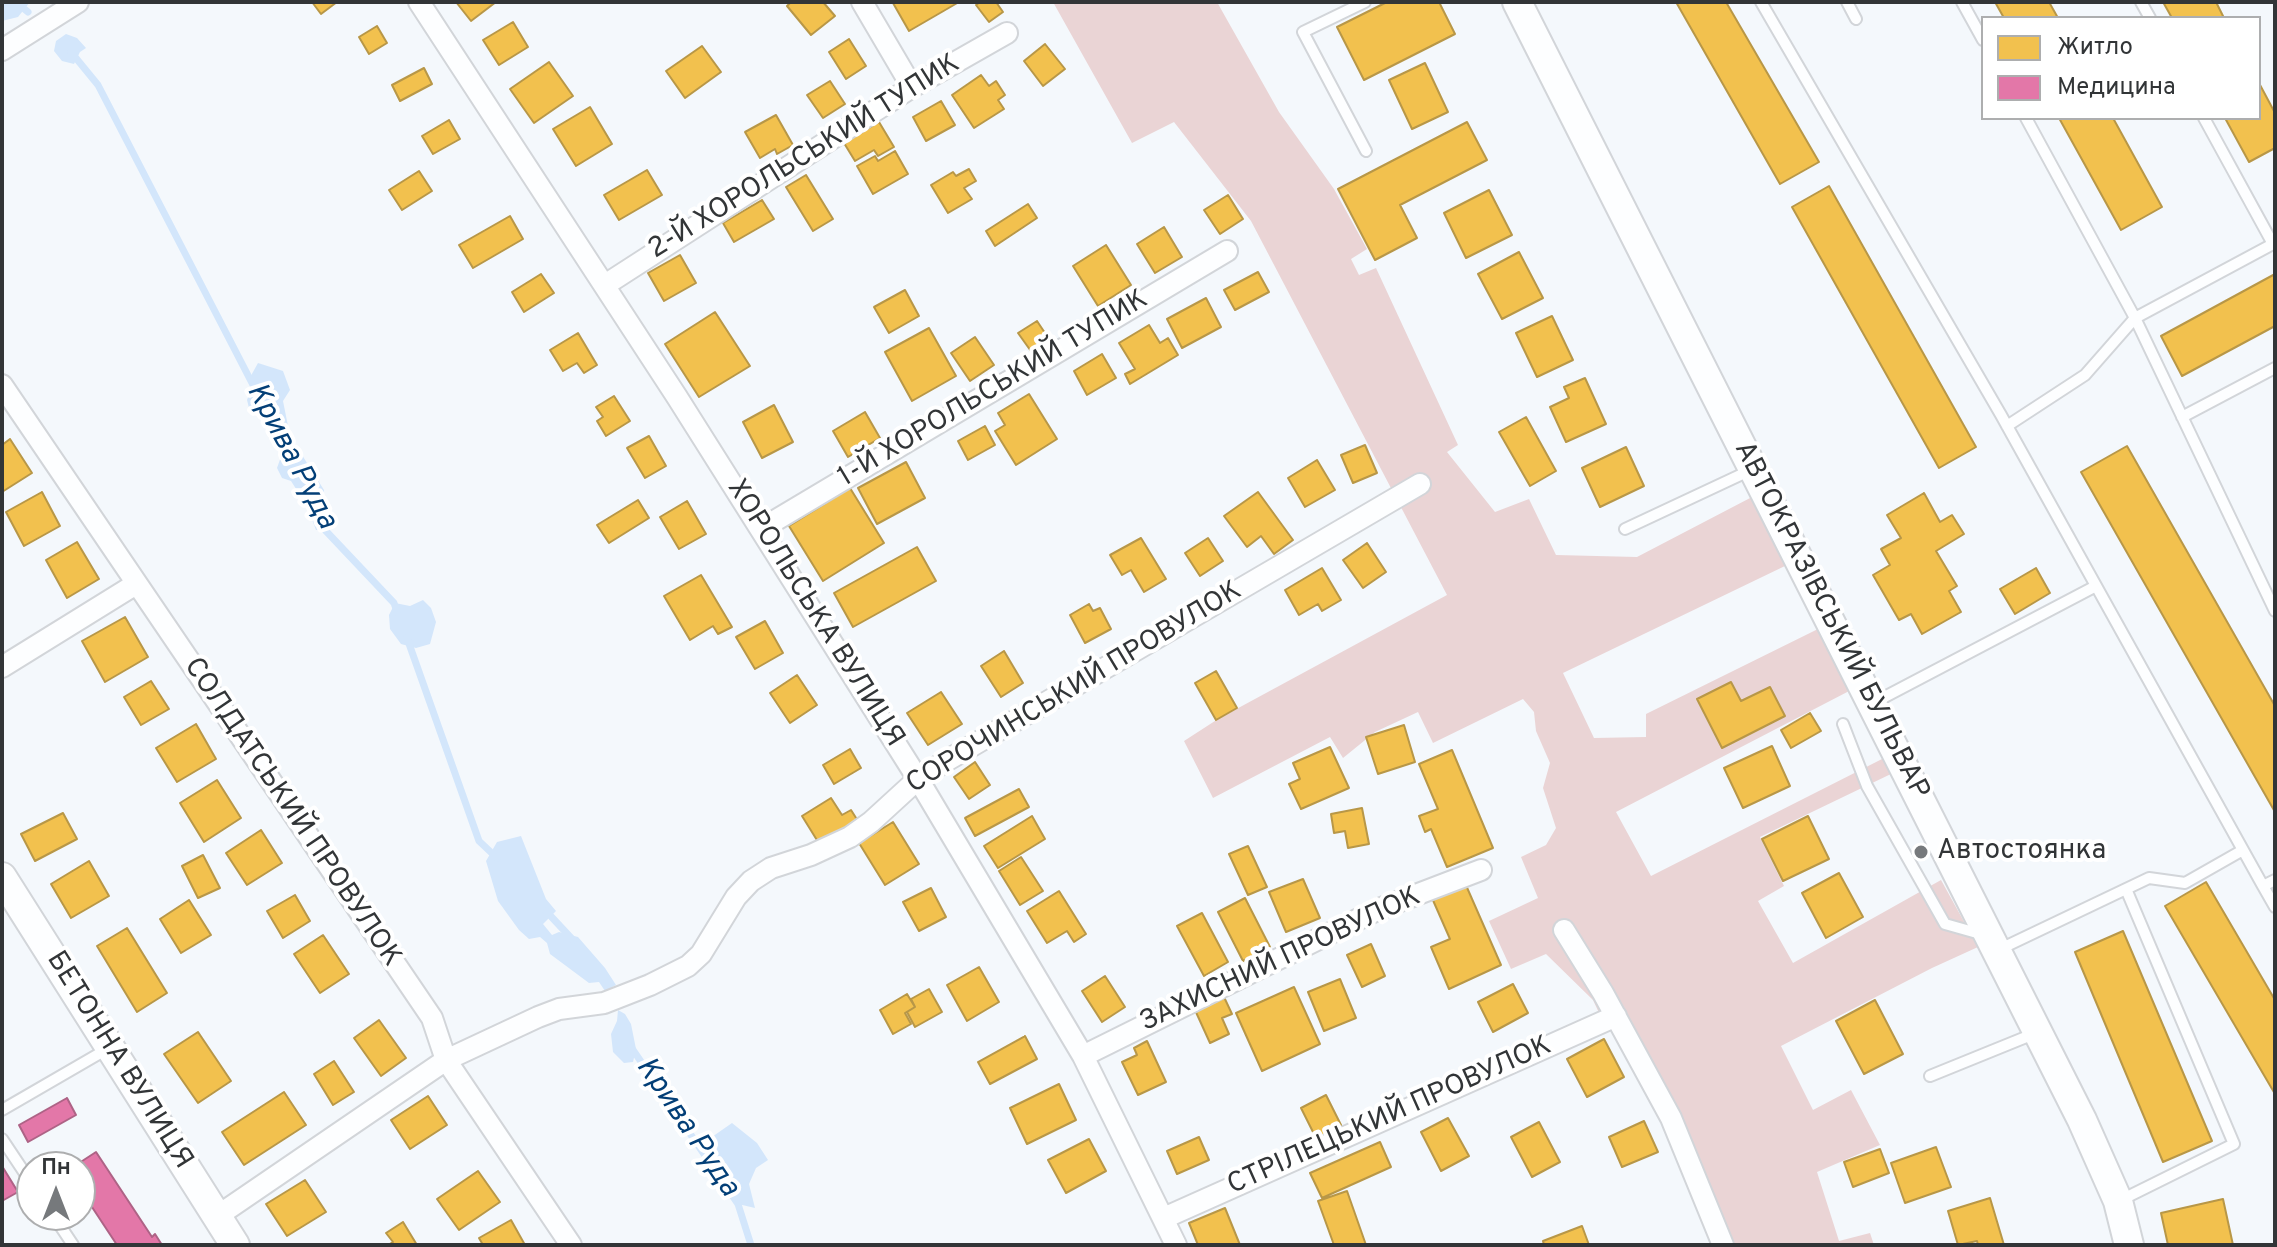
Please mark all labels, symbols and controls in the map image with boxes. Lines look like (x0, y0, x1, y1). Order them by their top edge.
legend (1981, 16, 2261, 120)
text: Житло (2057, 33, 2133, 63)
street label: 2-Й ХОРОЛЬСЬКИЙ ТУПИК (643, 48, 967, 268)
text: Медицина (2057, 73, 2176, 103)
street label: 1-Й ХОРОЛЬСЬКИЙ ТУПИК (833, 284, 1155, 496)
water label: Крива Руда (236, 378, 344, 536)
street label: АВТОКРАЗІВСЬКИЙ БУЛЬВАР (1725, 437, 1935, 805)
street label: ХОРОЛЬСЬКА ВУЛИЦЯ (718, 474, 910, 754)
street label: СОРОЧИНСЬКИЙ ПРОВУЛОК (901, 575, 1249, 803)
street label: СОЛДАТСЬКИЙ ПРОВУЛОК (175, 652, 407, 974)
place label: Автостоянка (1937, 835, 2106, 869)
marker: Автостоянка (1912, 843, 1930, 861)
street label: ЗАХИСНИЙ ПРОВУЛОК (1135, 881, 1427, 1041)
street label: БЕТОННА ВУЛИЦЯ (37, 946, 199, 1176)
street label: СТРІЛЕЦЬКИЙ ПРОВУЛОК (1223, 1030, 1557, 1204)
water label: Крива Руда (626, 1052, 746, 1204)
north arrow (16, 1151, 96, 1231)
text: Пн (41, 1155, 71, 1182)

